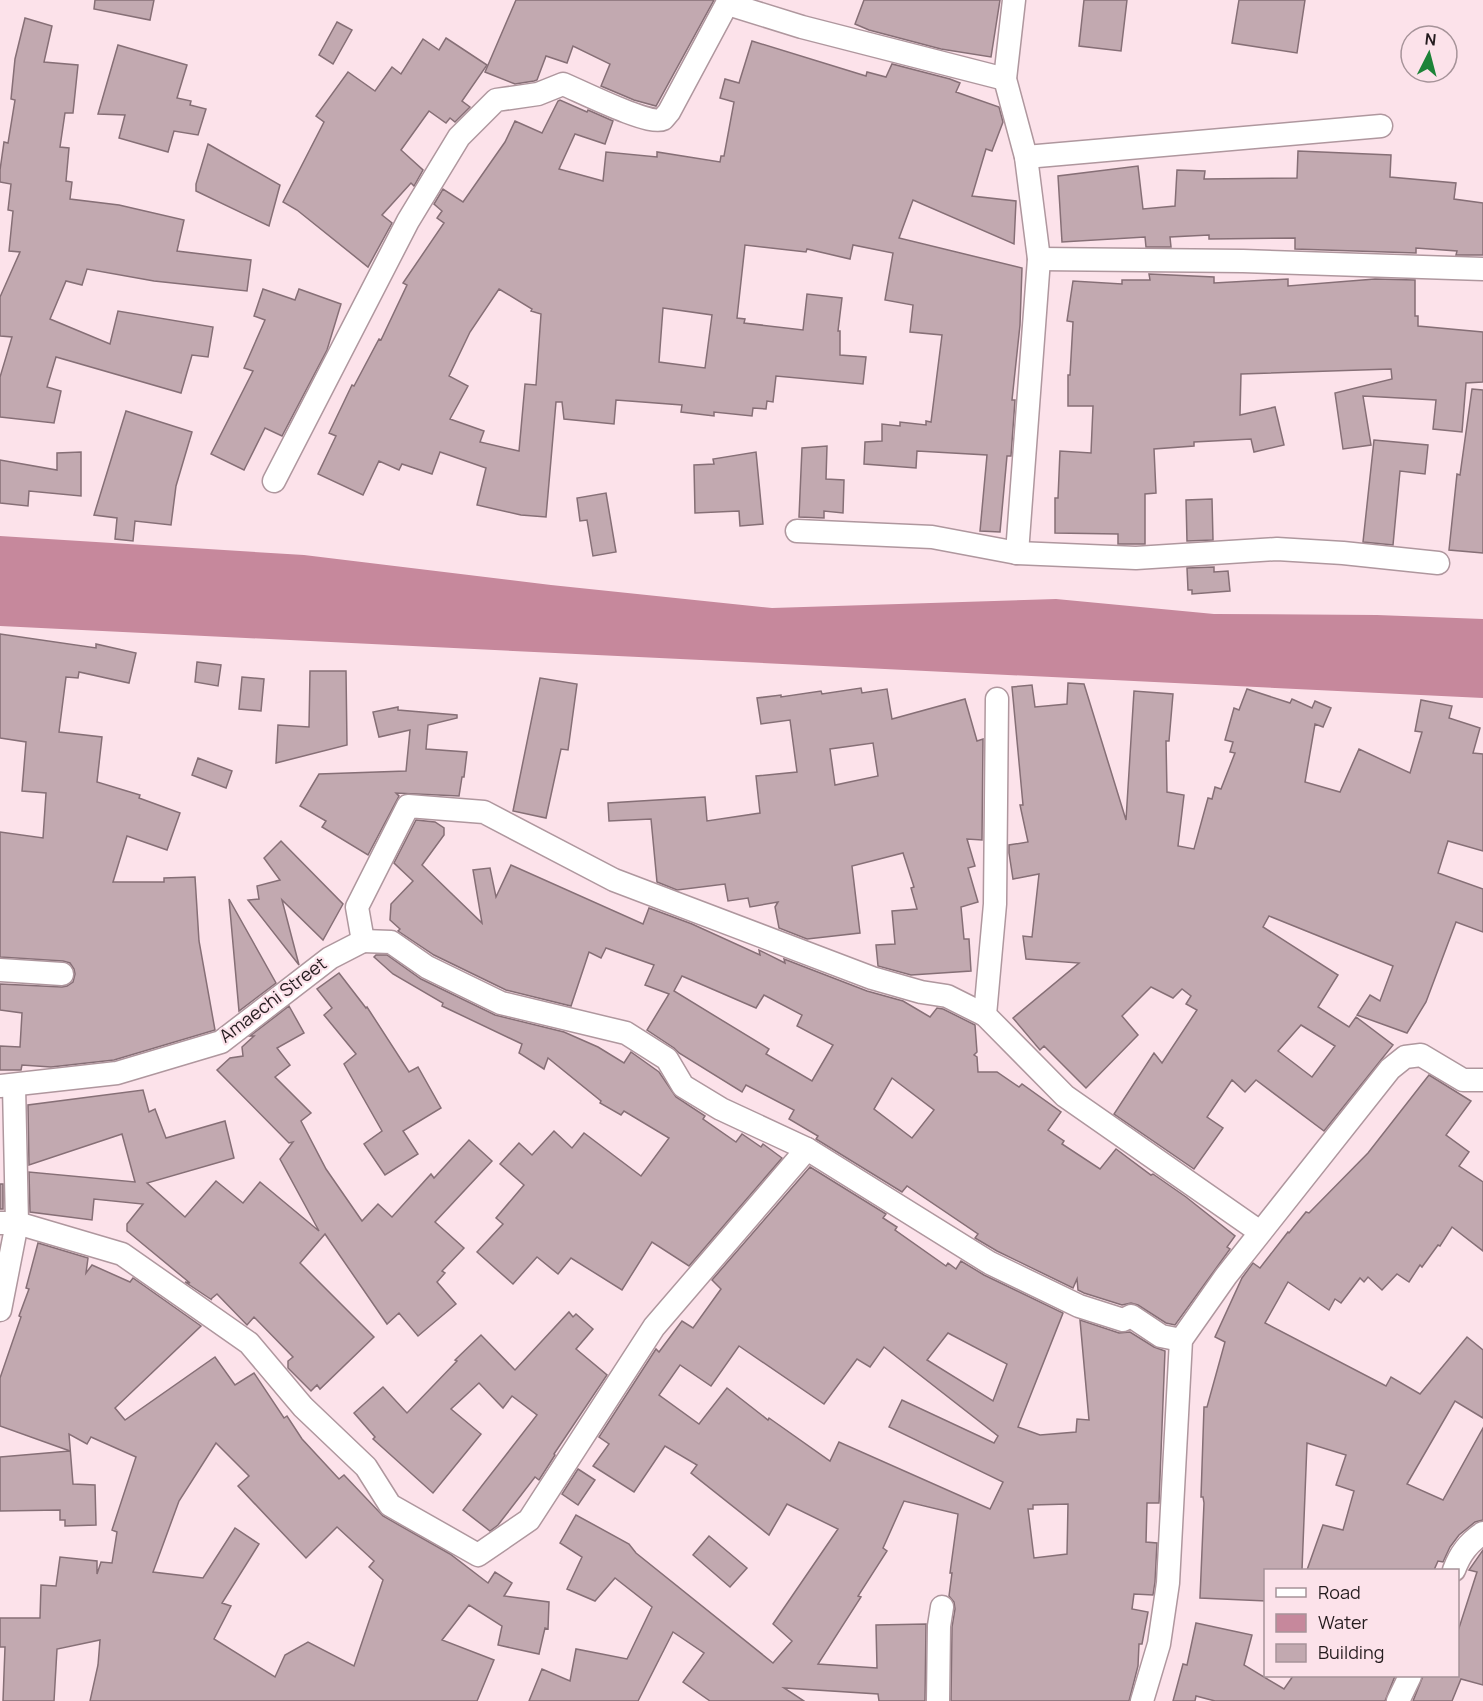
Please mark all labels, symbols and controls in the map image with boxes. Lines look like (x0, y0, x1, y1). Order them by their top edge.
north arrow (1399, 24, 1459, 84)
text: N (1424, 28, 1437, 51)
street label: Amaechi Street (214, 951, 331, 1047)
legend (1264, 1569, 1459, 1677)
text: Road (1318, 1580, 1361, 1604)
text: Water (1318, 1610, 1368, 1634)
text: Building (1318, 1640, 1384, 1664)

